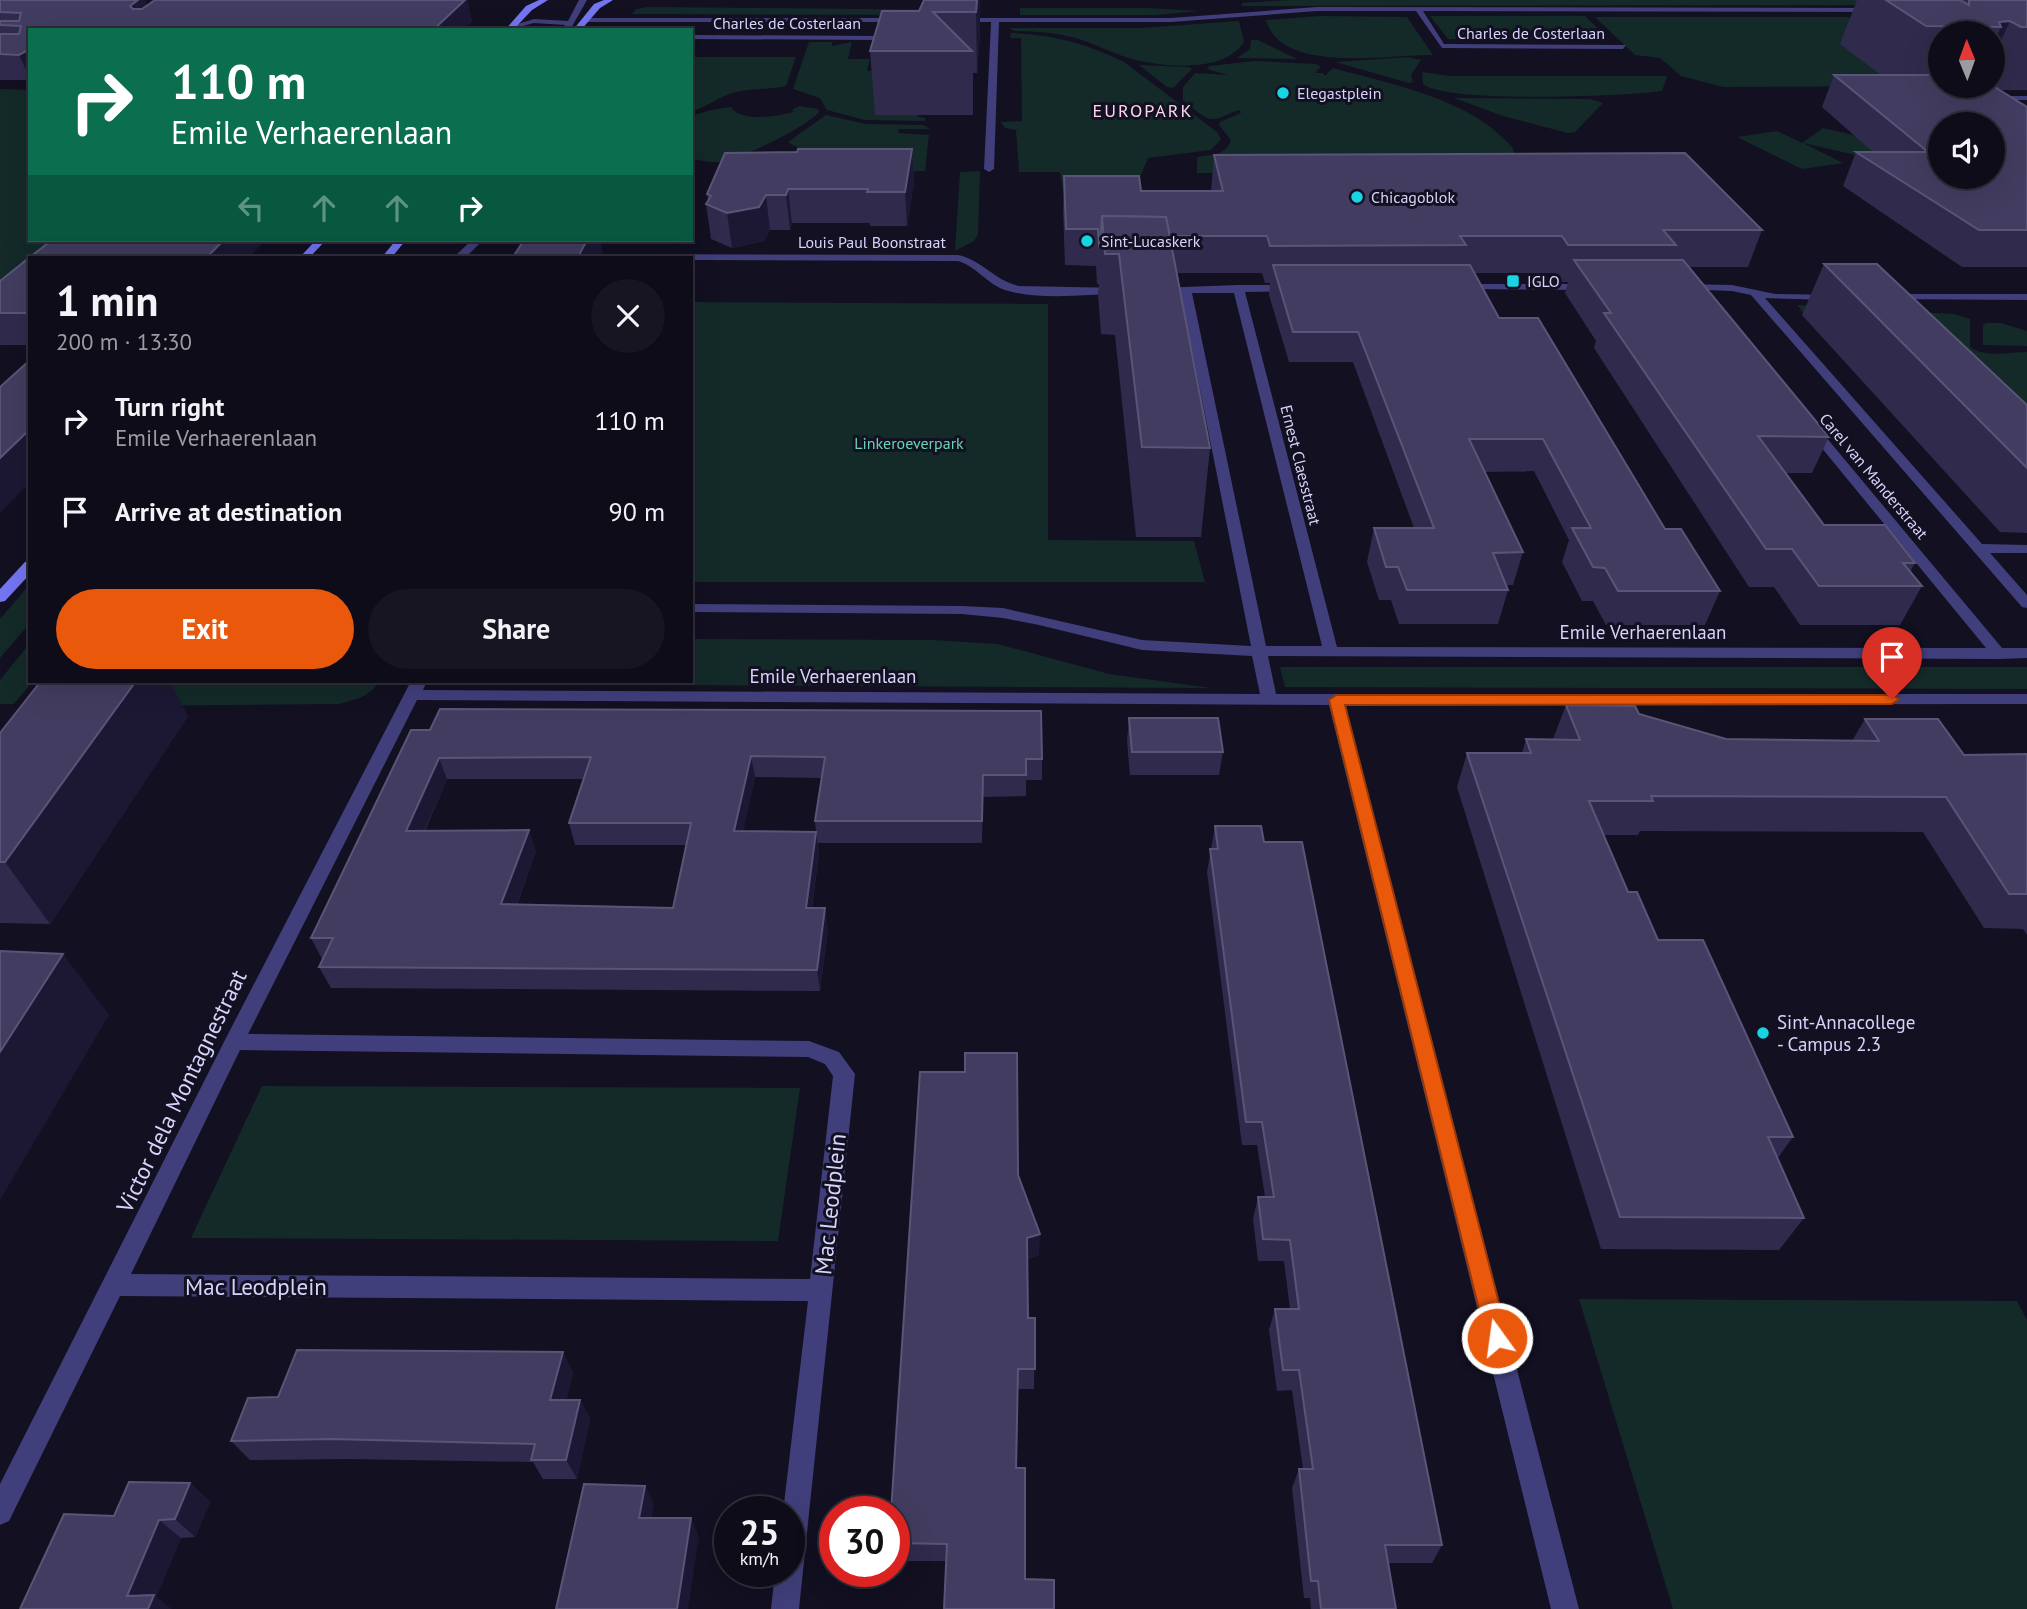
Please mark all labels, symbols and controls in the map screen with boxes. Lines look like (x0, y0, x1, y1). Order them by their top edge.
street label: Charles de Costerlaan (713, 13, 861, 33)
north arrow (1928, 21, 2006, 98)
map controls (1928, 21, 2005, 189)
street label: Charles de Costerlaan (1457, 23, 1605, 43)
text: 110 m (171, 49, 306, 113)
icon: right (56, 56, 147, 147)
place label: Elegastplein (1297, 83, 1381, 103)
marker: Elegastplein (1275, 85, 1291, 101)
district label: EUROPARK (1093, 99, 1193, 122)
text: Emile Verhaerenlaan (171, 111, 452, 153)
button: sound (1928, 112, 2005, 189)
place label: Chicagoblok (1371, 187, 1455, 207)
icon: left (232, 189, 270, 227)
icon: ahead (305, 189, 343, 227)
icon: ahead (378, 189, 416, 227)
icon: right (451, 189, 489, 227)
marker: Chicagoblok (1349, 189, 1365, 205)
place label: Sint-Lucaskerk (1101, 231, 1201, 251)
street label: Louis Paul Boonstraat (798, 232, 947, 252)
marker: Sint-Lucaskerk (1079, 233, 1095, 249)
place label: IGLO (1527, 271, 1560, 291)
text: 1 min (56, 273, 158, 328)
marker: IGLO (1505, 273, 1521, 289)
button: close (591, 279, 665, 353)
text: 200 m · 13:30 (56, 327, 192, 356)
text: Turn right (115, 390, 224, 423)
icon: right (56, 402, 94, 440)
street label: Ernest Claesstraat (1276, 403, 1326, 528)
text: 110 m (594, 404, 665, 437)
street label: Carel van Manderstraat (1815, 409, 1933, 543)
text: Emile Verhaerenlaan (115, 423, 317, 452)
park label: Linkeroeverpark (854, 433, 964, 453)
icon: arrive (56, 493, 94, 531)
text: Arrive at destination (115, 495, 342, 528)
text: 90 m (609, 495, 665, 528)
button: Exit (56, 589, 354, 669)
button: Share (368, 589, 665, 669)
street label: Emile Verhaerenlaan (1560, 620, 1726, 644)
pin (1862, 627, 1922, 699)
icon: arrive (1873, 638, 1911, 676)
street label: Emile Verhaerenlaan (750, 664, 916, 688)
street label: Victor dela Montagnestraat (109, 965, 253, 1218)
place label: Sint-Annacollege - Campus 2.3 (1777, 1010, 1915, 1056)
marker: Sint-Annacollege - Campus 2.3 (1755, 1025, 1771, 1041)
street label: Mac Leodplein (808, 1132, 852, 1276)
street label: Mac Leodplein (185, 1272, 327, 1301)
position arrow (1460, 1301, 1534, 1375)
speed limit sign: 30 (819, 1496, 910, 1587)
text: 25 (740, 1509, 779, 1555)
text: km/h (740, 1547, 779, 1570)

